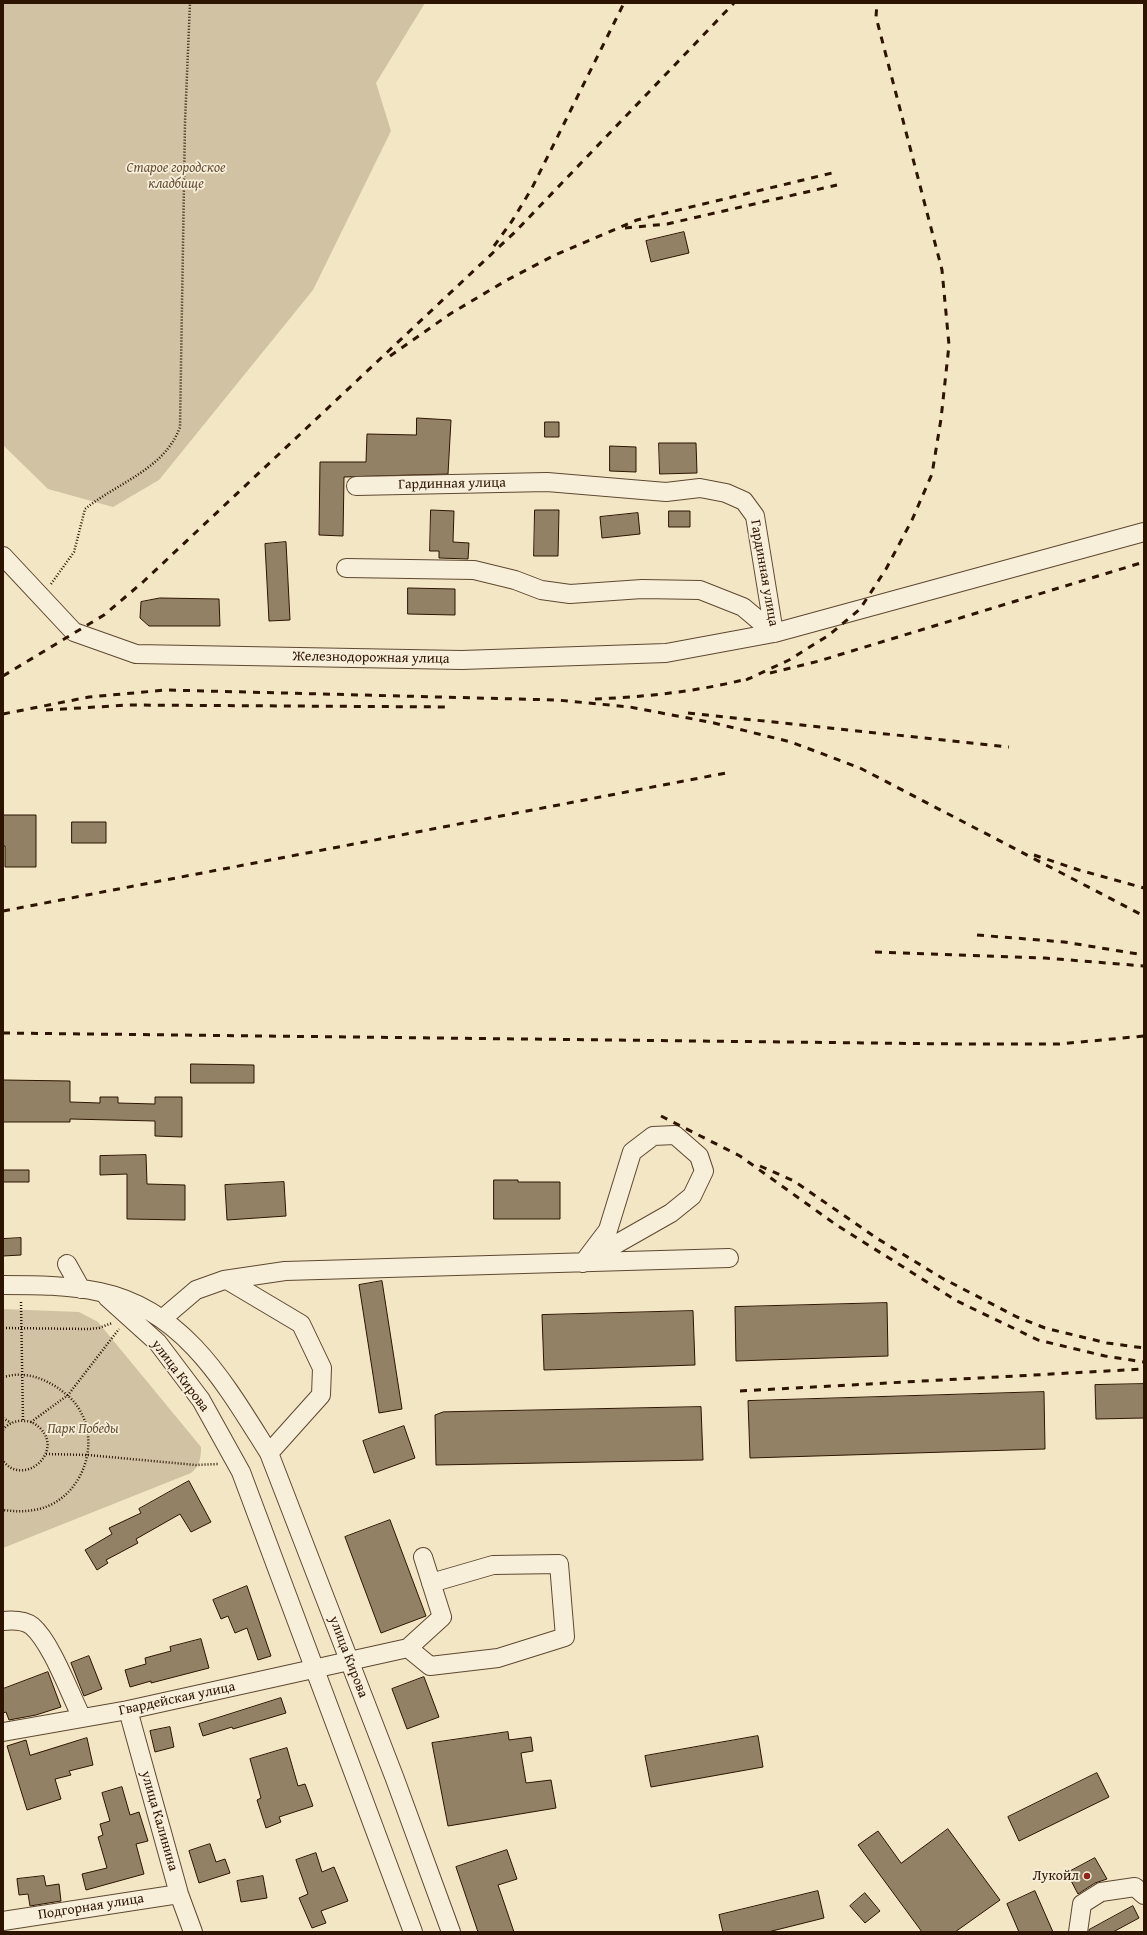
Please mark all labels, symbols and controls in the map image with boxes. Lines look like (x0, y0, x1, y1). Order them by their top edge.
park label: Старое городское кладбище (126, 160, 226, 192)
street label: Гардинная улица (398, 475, 506, 493)
street label: Гардинная улица (746, 518, 782, 628)
street label: Железнодорожная улица (292, 648, 450, 668)
street label: улица Кирова (147, 1337, 213, 1415)
park label: Парк Победы (47, 1421, 119, 1437)
street label: улица Кирова (325, 1614, 371, 1700)
street label: Гвардейская улица (117, 1678, 237, 1720)
street label: улица Калинина (137, 1769, 181, 1873)
place label: Лукойл (1032, 1868, 1079, 1884)
marker: Лукойл (1082, 1871, 1092, 1881)
street label: Подгорная улица (37, 1890, 145, 1924)

